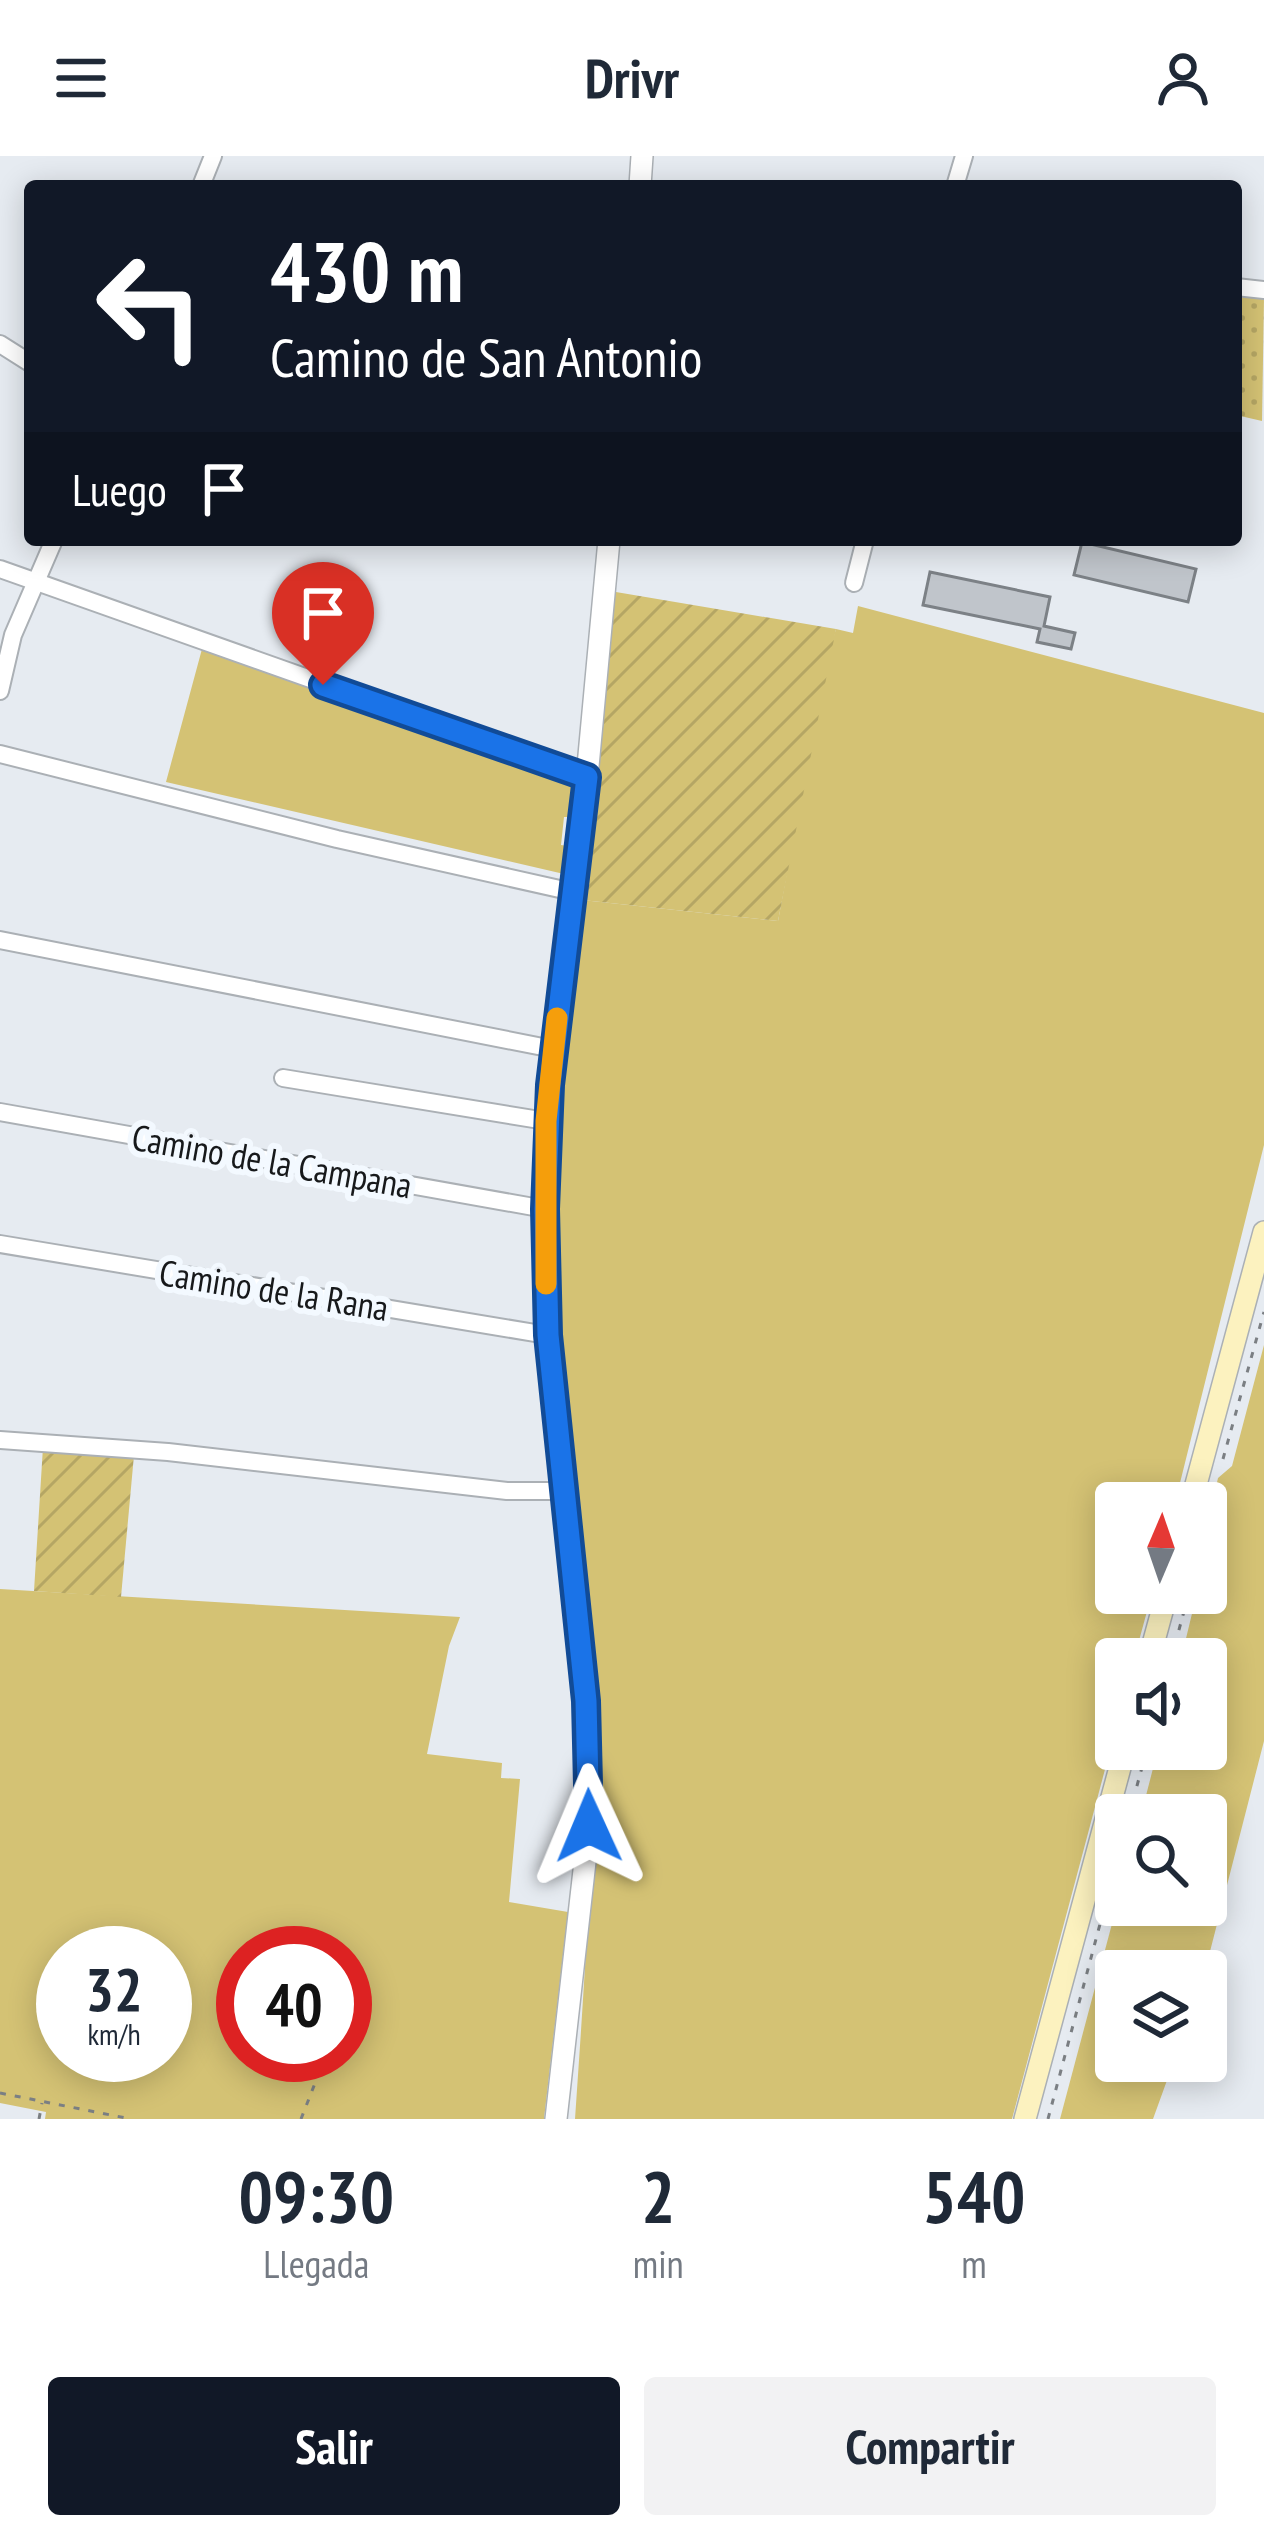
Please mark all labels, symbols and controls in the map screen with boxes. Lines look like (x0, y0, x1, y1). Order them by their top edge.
text: Drivr (585, 43, 679, 113)
icon: menu (48, 45, 114, 111)
icon: person (1150, 45, 1216, 111)
text: 430 m (270, 216, 463, 325)
icon: left (72, 228, 228, 384)
text: Camino de San Antonio (270, 322, 702, 392)
icon: arrive (191, 456, 257, 522)
text: Luego (72, 460, 167, 518)
pin (272, 562, 374, 685)
icon: arrive (290, 580, 356, 646)
street label: Camino de la Campana (129, 1113, 416, 1208)
street label: Camino de la Rana (156, 1248, 392, 1331)
north arrow (1095, 1482, 1227, 1614)
map controls (1095, 1482, 1227, 2082)
button: sound (1095, 1638, 1227, 1770)
position arrow (526, 1763, 652, 1889)
button: search (1095, 1794, 1227, 1926)
speed limit sign: 40 (216, 1926, 372, 2082)
text: 32 (85, 1950, 143, 2028)
button: layers (1095, 1950, 1227, 2082)
text: km/h (87, 2014, 141, 2053)
text: 09:30 (239, 2149, 394, 2242)
text: 2 (641, 2149, 675, 2242)
text: 540 (922, 2149, 1025, 2242)
text: Llegada (263, 2238, 369, 2289)
text: min (633, 2238, 684, 2289)
text: m (961, 2238, 987, 2289)
button: Salir (48, 2377, 620, 2515)
button: Compartir (644, 2377, 1216, 2515)

